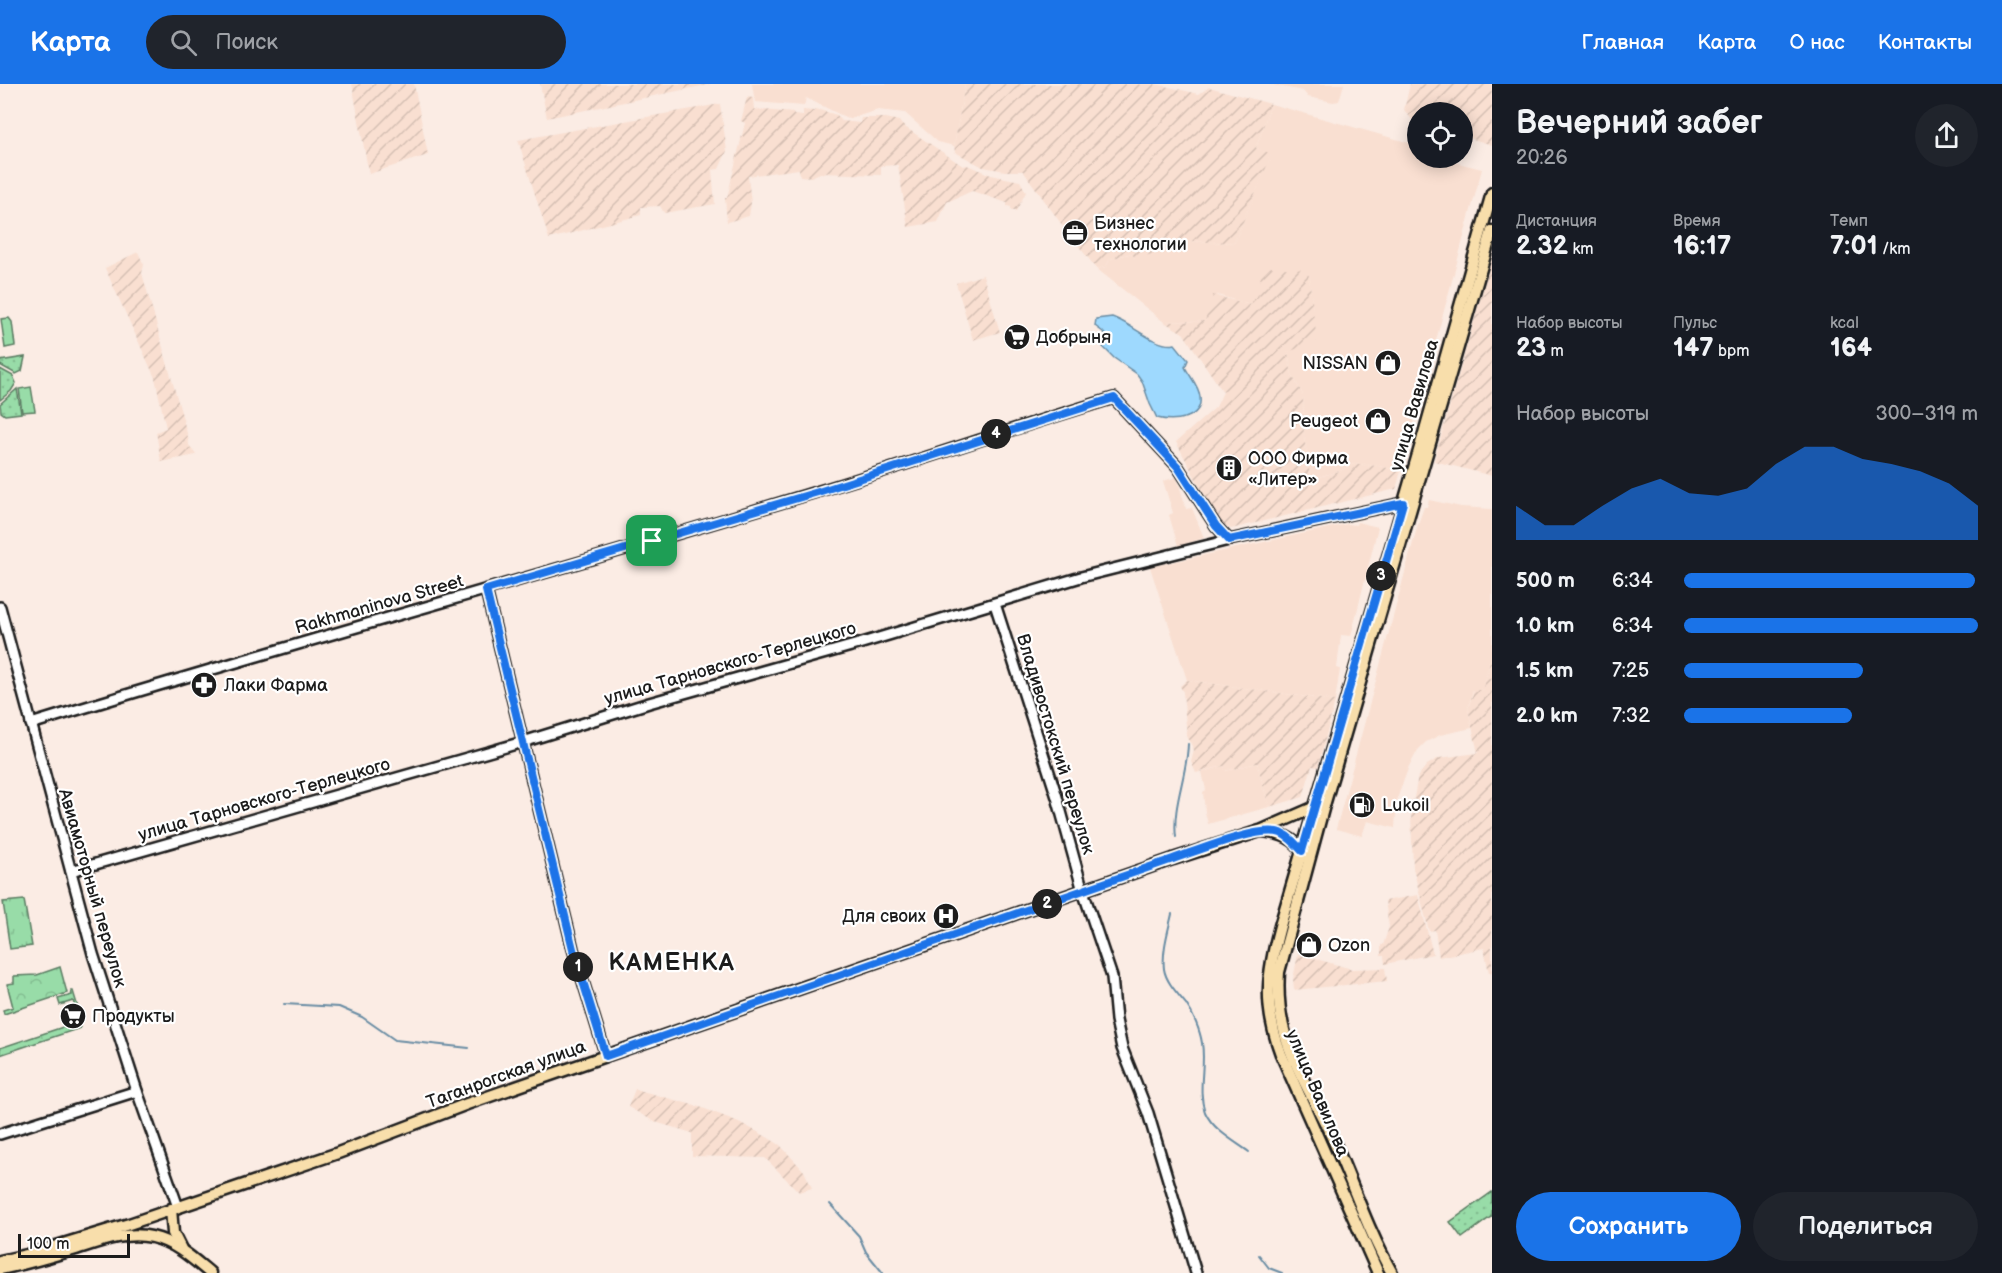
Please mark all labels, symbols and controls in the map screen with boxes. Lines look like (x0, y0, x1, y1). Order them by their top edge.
search box (146, 15, 566, 69)
text: Карта (30, 26, 110, 59)
icon: search (167, 26, 200, 59)
text: Поиск (215, 29, 278, 56)
text: Главная (1581, 30, 1664, 55)
text: Карта (1697, 30, 1756, 55)
text: О нас (1789, 30, 1845, 55)
text: Контакты (1878, 30, 1972, 55)
map controls (1407, 102, 1473, 168)
button: locate (1407, 102, 1473, 168)
text: Вечерний забег (1516, 103, 1763, 143)
button: share (1915, 104, 1978, 167)
text: 20:26 (1516, 146, 1568, 170)
text: Дистанция (1516, 212, 1597, 231)
text: Время (1673, 212, 1721, 231)
text: Темп (1830, 212, 1868, 231)
place label: Бизнес технологии (1094, 213, 1187, 255)
office icon: Бизнес технологии (1060, 218, 1090, 248)
text: 2.32 (1516, 231, 1568, 262)
text: 16:17 (1673, 231, 1731, 262)
text: 7:01 (1830, 231, 1878, 262)
text: km (1568, 240, 1593, 259)
text: /km (1878, 240, 1910, 259)
text: Набор высоты (1516, 314, 1623, 333)
text: Пульс (1673, 314, 1717, 333)
text: kcal (1830, 314, 1859, 333)
supermarket icon: Добрыня (1002, 322, 1032, 352)
place label: Добрыня (1036, 327, 1111, 348)
text: 23 (1516, 333, 1546, 364)
text: 147 (1673, 333, 1714, 364)
text: 164 (1830, 333, 1872, 364)
street label: улица Вавилова (1386, 337, 1443, 473)
text: m (1546, 342, 1564, 361)
text: bpm (1714, 342, 1749, 361)
shop icon: NISSAN (1373, 348, 1403, 378)
place label: NISSAN (1303, 353, 1368, 374)
text: Набор высоты (1516, 402, 1649, 426)
text: 300–319 m (1875, 402, 1978, 426)
shop icon: Peugeot (1363, 406, 1393, 436)
place label: Peugeot (1290, 411, 1358, 432)
pin: 4 (981, 419, 1011, 449)
text: 4 (991, 424, 1001, 443)
place label: ООО Фирма «Литер» (1248, 448, 1349, 490)
building icon: ООО Фирма «Литер» (1214, 453, 1244, 483)
pin (626, 515, 677, 566)
icon: arrive (635, 524, 668, 557)
pin: 3 (1366, 561, 1396, 591)
text: 3 (1376, 566, 1386, 585)
text: 500 m (1516, 569, 1575, 593)
text: 6:34 (1612, 569, 1653, 593)
street label: Rakhmaninova Street (293, 570, 466, 639)
text: 1.0 km (1516, 614, 1574, 638)
text: 6:34 (1612, 614, 1653, 638)
street label: улица Тарновского-Терлецкого (602, 617, 858, 710)
street label: Владивостокский переулок (1012, 631, 1099, 857)
text: 1.5 km (1516, 659, 1573, 683)
text: 7:25 (1612, 659, 1649, 683)
pharmacy icon: Лаки Фарма (189, 670, 219, 700)
place label: Лаки Фарма (223, 675, 328, 696)
text: 2.0 km (1516, 704, 1578, 728)
text: 7:32 (1612, 704, 1650, 728)
street label: улица Тарновского-Терлецкого (136, 753, 392, 846)
street label: Авиамоторный переулок (54, 785, 131, 990)
fuel station icon: Lukoil (1347, 790, 1377, 820)
place label: Lukoil (1382, 795, 1429, 816)
pin: 2 (1032, 889, 1062, 919)
text: 2 (1042, 894, 1052, 913)
hospital icon: Для своих (931, 901, 961, 931)
place label: Для своих (842, 906, 926, 927)
shop icon: Ozon (1294, 930, 1324, 960)
place label: Ozon (1328, 935, 1370, 956)
district label: КАМЕНКА (609, 948, 735, 977)
pin: 1 (563, 952, 593, 982)
text: 1 (575, 957, 581, 976)
supermarket icon: Продукты (58, 1001, 88, 1031)
place label: Продукты (92, 1006, 175, 1027)
street label: улица Вавилова (1281, 1027, 1354, 1160)
street label: Таганрогская улица (424, 1036, 589, 1113)
button: Сохранить (1516, 1192, 1741, 1261)
button: Поделиться (1753, 1192, 1978, 1261)
scale bar (18, 1231, 130, 1258)
text: 100 m (27, 1235, 70, 1254)

